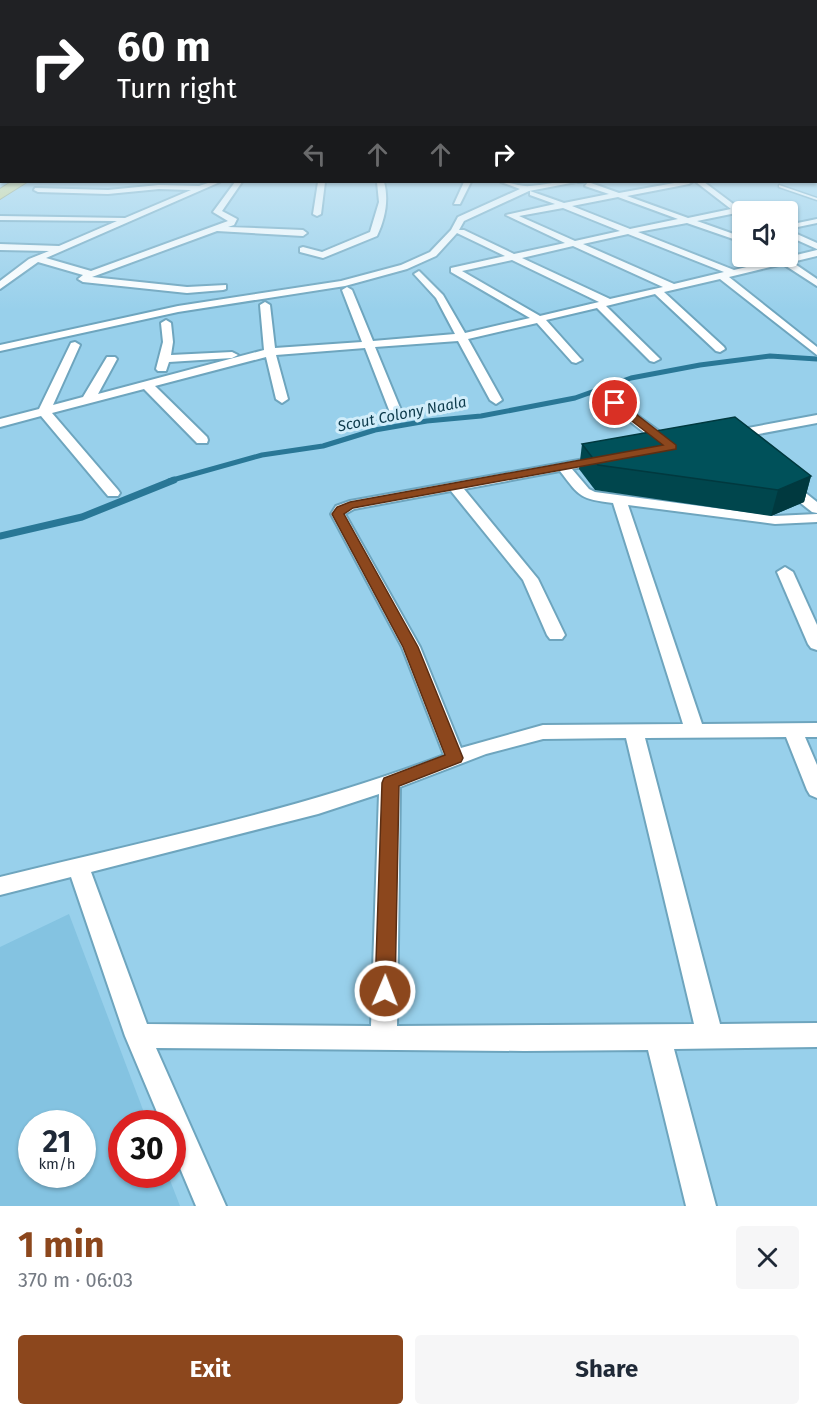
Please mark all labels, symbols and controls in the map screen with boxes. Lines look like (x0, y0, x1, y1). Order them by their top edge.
text: 60 m (117, 22, 211, 72)
icon: right (18, 24, 96, 102)
text: Turn right (117, 73, 237, 105)
icon: left (298, 138, 331, 171)
icon: ahead (361, 138, 394, 171)
icon: ahead (424, 138, 457, 171)
icon: right (487, 138, 520, 171)
map controls (732, 201, 798, 267)
button: sound (732, 201, 798, 267)
pin (589, 377, 640, 428)
icon: arrive (598, 386, 631, 419)
water label: Scout Colony Naala (335, 393, 468, 436)
position arrow (353, 959, 417, 1023)
speed limit sign: 30 (108, 1110, 186, 1188)
text: 21 (43, 1124, 71, 1160)
text: km/h (38, 1155, 76, 1173)
text: 1 min (18, 1223, 105, 1267)
button: close (736, 1226, 799, 1289)
text: 370 m · 06:03 (18, 1268, 133, 1292)
button: Exit (18, 1335, 403, 1404)
button: Share (415, 1335, 799, 1404)

